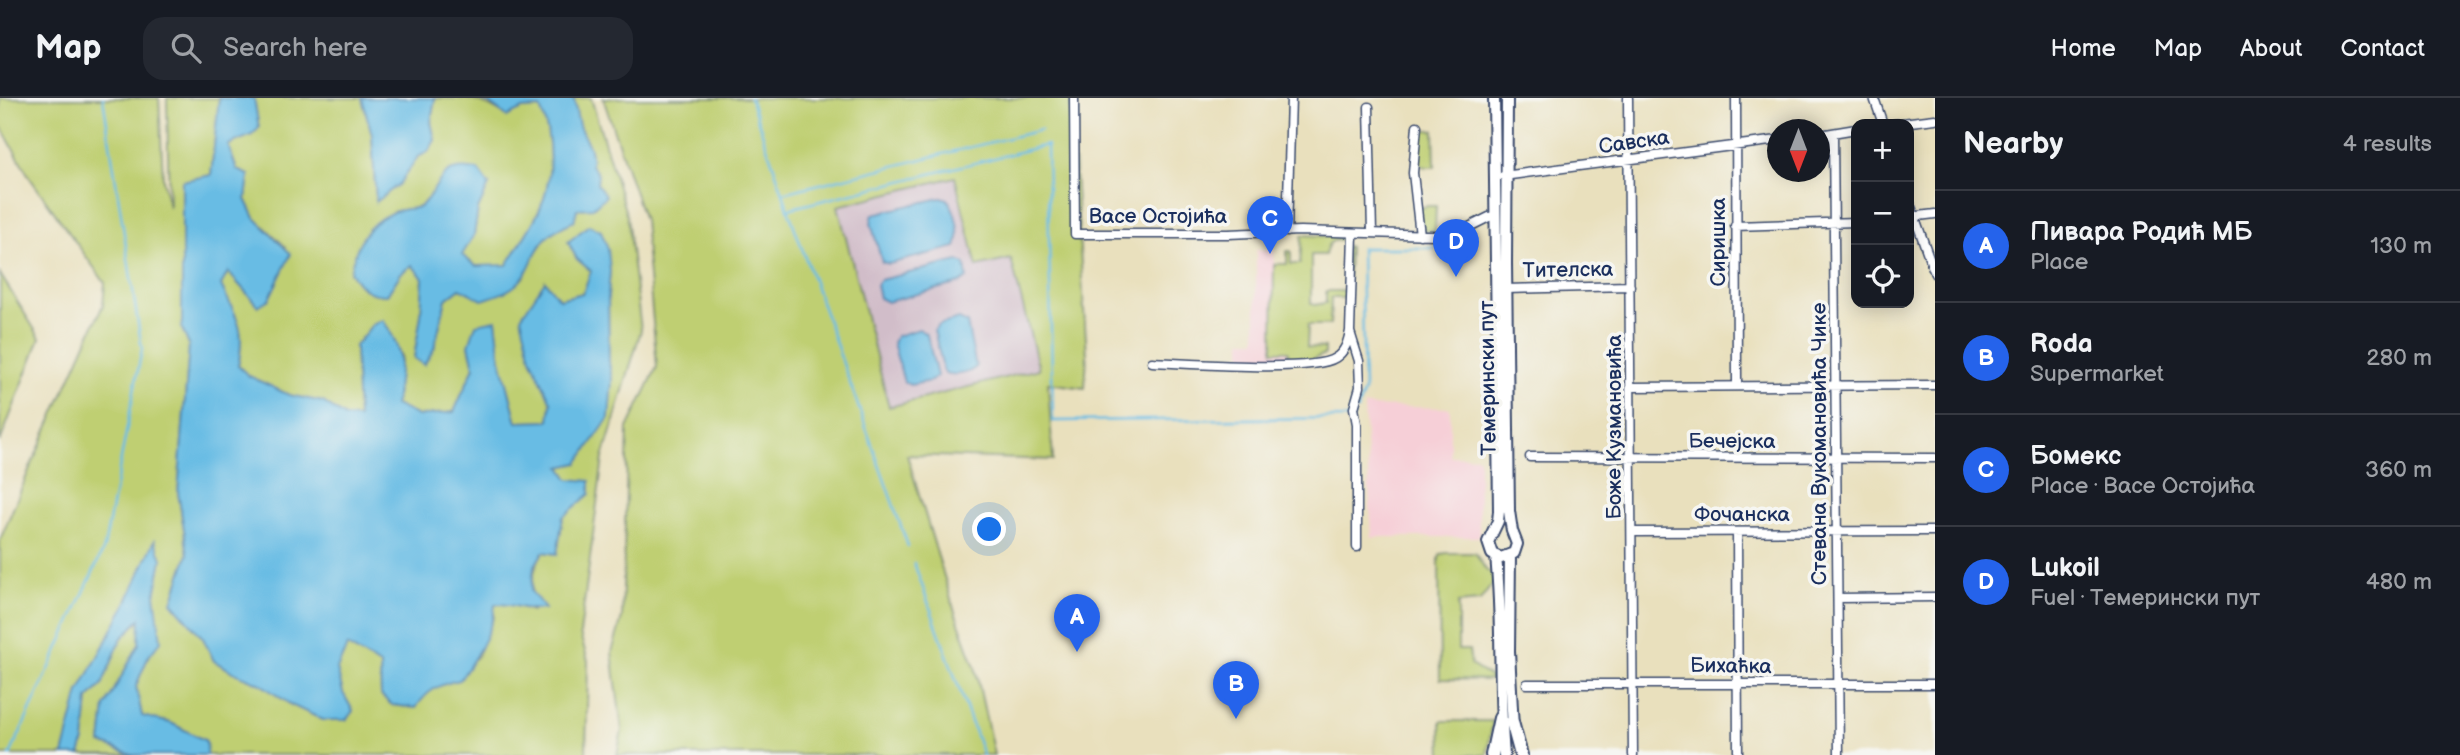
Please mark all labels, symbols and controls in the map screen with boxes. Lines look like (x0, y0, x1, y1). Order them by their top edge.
search box (143, 17, 633, 80)
text: Map (35, 28, 101, 68)
icon: search (167, 29, 205, 67)
text: Search here (223, 33, 367, 64)
text: Home (2051, 34, 2116, 63)
text: Map (2154, 34, 2202, 63)
text: About (2240, 34, 2302, 63)
text: Contact (2340, 34, 2425, 63)
north arrow (1767, 119, 1830, 182)
map controls (1851, 119, 1914, 308)
button: + (1851, 119, 1914, 182)
street label: Савска (1597, 125, 1672, 159)
text: Nearby (1963, 126, 2063, 162)
text: 4 results (2343, 130, 2432, 158)
button: − (1851, 182, 1914, 245)
pin: C (1247, 196, 1293, 254)
street label: Сиришка (1706, 197, 1731, 286)
street label: Васе Остојића (1089, 204, 1228, 229)
text: Пивара Родић МБ (2030, 217, 2252, 248)
pin: D (1433, 219, 1479, 277)
text: A (1979, 232, 1993, 260)
text: 130 m (2370, 232, 2432, 260)
button: locate (1851, 245, 1914, 308)
text: Place (2030, 248, 2088, 276)
street label: Тителска (1522, 257, 1614, 283)
street label: Темерински пут (1474, 300, 1502, 456)
street label: Стевана Вукомановића Чике (1807, 302, 1832, 585)
text: Roda (2030, 329, 2093, 360)
street label: Боже Кузмановића (1602, 334, 1627, 520)
text: B (1978, 344, 1994, 372)
text: 280 m (2366, 344, 2432, 372)
text: Supermarket (2030, 360, 2164, 388)
street label: Бечејска (1688, 429, 1776, 454)
text: Бомекс (2030, 441, 2121, 472)
text: C (1978, 456, 1994, 484)
text: 360 m (2365, 456, 2432, 484)
text: Place · Васе Остојића (2030, 472, 2255, 500)
street label: Фочанска (1694, 502, 1791, 527)
your location (972, 512, 1006, 546)
text: Lukoil (2030, 553, 2100, 584)
text: D (1978, 568, 1994, 596)
text: 480 m (2366, 568, 2432, 596)
text: Fuel · Темерински пут (2030, 584, 2260, 612)
pin: A (1054, 594, 1100, 652)
street label: Бихаћка (1690, 653, 1773, 679)
pin: B (1213, 661, 1259, 719)

